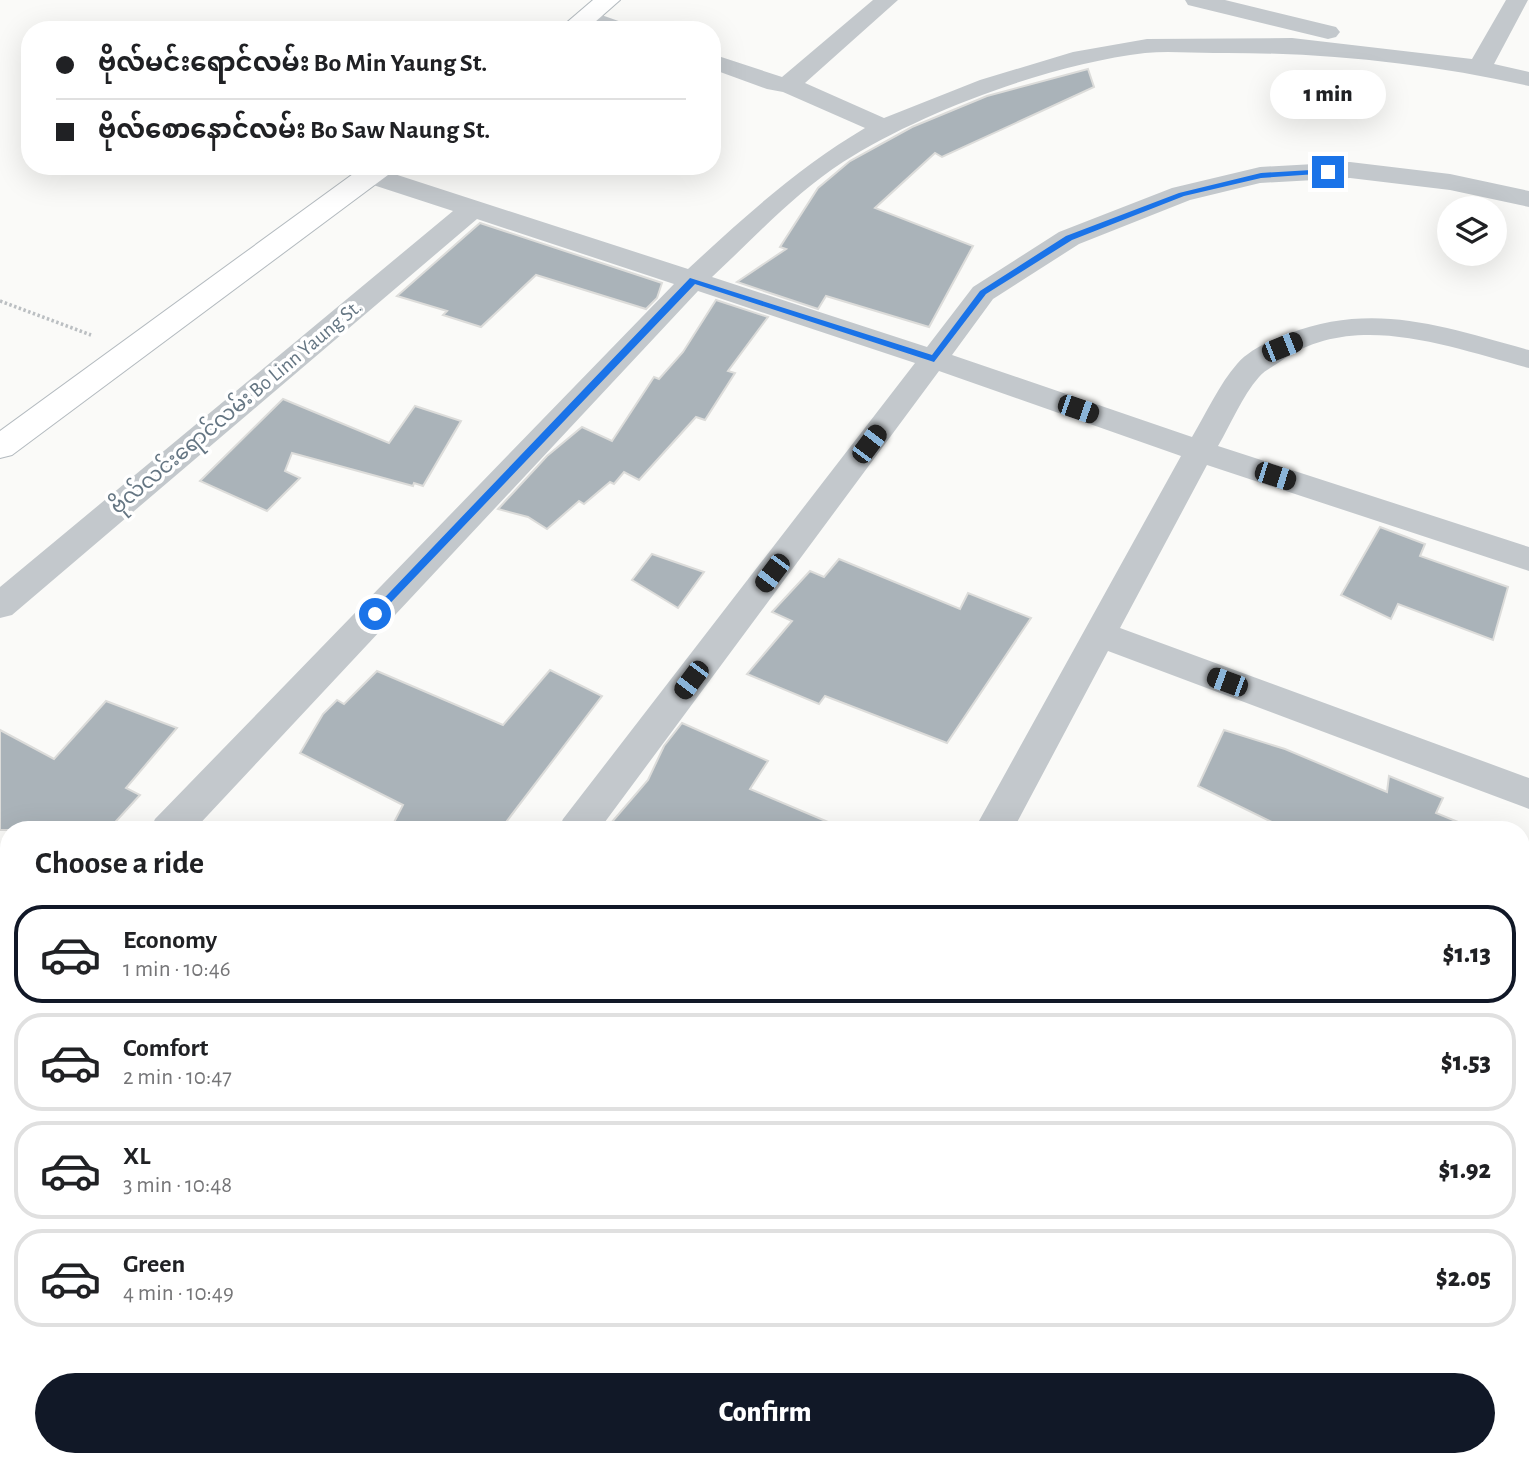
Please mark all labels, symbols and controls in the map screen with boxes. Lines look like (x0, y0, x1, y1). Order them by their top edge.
text: ဗိုလ်မင်းရောင်လမ်း Bo Min Yaung St. (98, 50, 487, 76)
callout: 1 min (1270, 71, 1386, 120)
text: 1 min (1304, 83, 1352, 106)
text: ဗိုလ်စောနောင်လမ်း Bo Saw Naung St. (98, 117, 490, 143)
route end (1312, 156, 1344, 188)
map controls (1437, 196, 1507, 266)
button: layers (1437, 196, 1507, 266)
street label: ဗိုလ်လင်းရောင်လမ်း Bo Linn Yaung St. (103, 291, 369, 523)
car (1259, 329, 1306, 365)
car (1055, 392, 1102, 426)
car (848, 421, 891, 467)
car (1252, 460, 1299, 492)
car (751, 550, 794, 596)
route start (359, 598, 391, 630)
car (670, 657, 713, 703)
car (1204, 665, 1251, 699)
text: Choose a ride (35, 847, 204, 879)
icon: car (39, 923, 102, 986)
text: Economy (123, 927, 217, 953)
text: $1.13 (1443, 941, 1491, 967)
text: 1 min · 10:46 (123, 958, 231, 981)
icon: car (39, 1031, 102, 1094)
text: Comfort (123, 1035, 208, 1061)
text: $1.53 (1441, 1049, 1491, 1075)
text: 2 min · 10:47 (123, 1066, 232, 1089)
icon: car (39, 1139, 102, 1202)
text: XL (123, 1143, 150, 1169)
text: $1.92 (1438, 1157, 1491, 1183)
text: 3 min · 10:48 (123, 1174, 232, 1197)
icon: car (39, 1247, 102, 1310)
text: Green (123, 1251, 185, 1277)
text: $2.05 (1436, 1265, 1491, 1291)
text: 4 min · 10:49 (123, 1282, 234, 1305)
button: Confirm (35, 1373, 1495, 1453)

